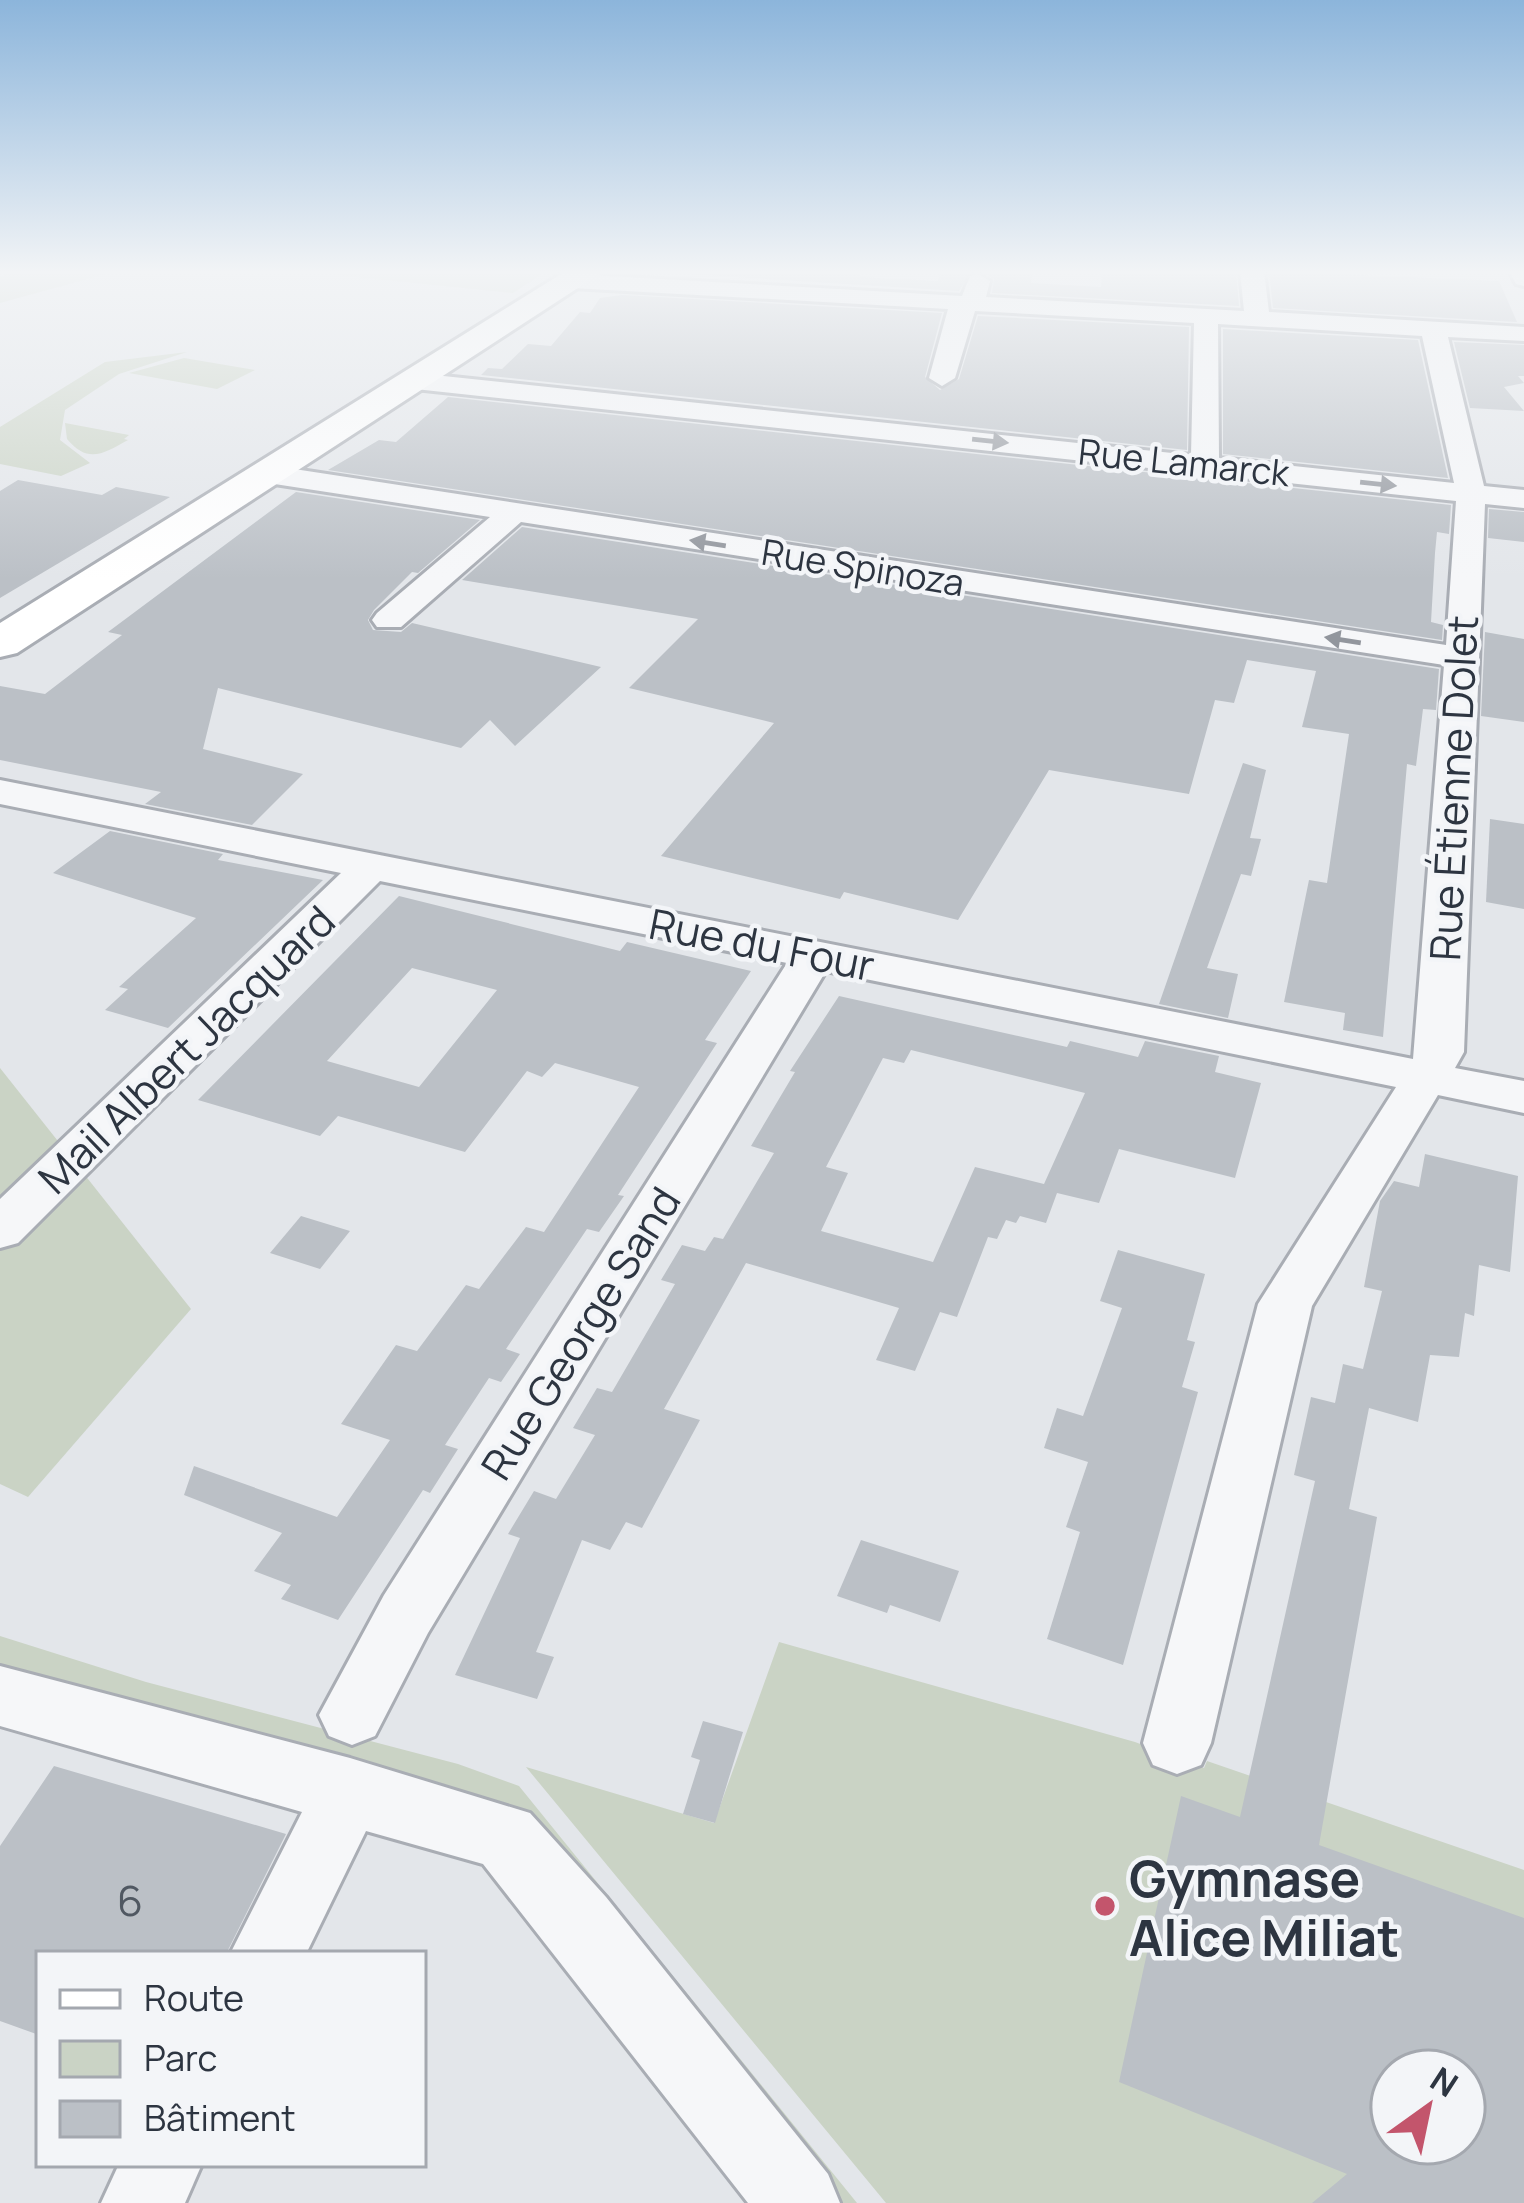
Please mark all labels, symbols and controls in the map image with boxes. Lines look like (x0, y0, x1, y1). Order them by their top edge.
street label: Rue Lamarck (1076, 427, 1293, 498)
one-way arrow (972, 432, 1009, 451)
one-way arrow (1360, 474, 1397, 493)
street label: Rue Spinoza (758, 527, 968, 607)
one-way arrow (689, 533, 726, 552)
street label: Rue Étienne Dolet (1415, 614, 1491, 962)
one-way arrow (1323, 630, 1361, 649)
street label: Mail Albert Jacquard (25, 892, 347, 1206)
street label: Rue du Four (645, 894, 879, 994)
street label: Rue George Sand (467, 1176, 693, 1490)
place label: Gymnase Alice Miliat (1129, 1843, 1399, 1971)
house number: 6 (117, 1871, 143, 1929)
marker: Gymnase Alice Miliat (1092, 1893, 1118, 1919)
legend (36, 1951, 426, 2167)
text: Route (144, 1973, 244, 2022)
text: Parc (144, 2033, 217, 2082)
north arrow (1368, 2047, 1488, 2167)
text: N (1422, 2056, 1467, 2107)
text: Bâtiment (144, 2093, 296, 2142)

